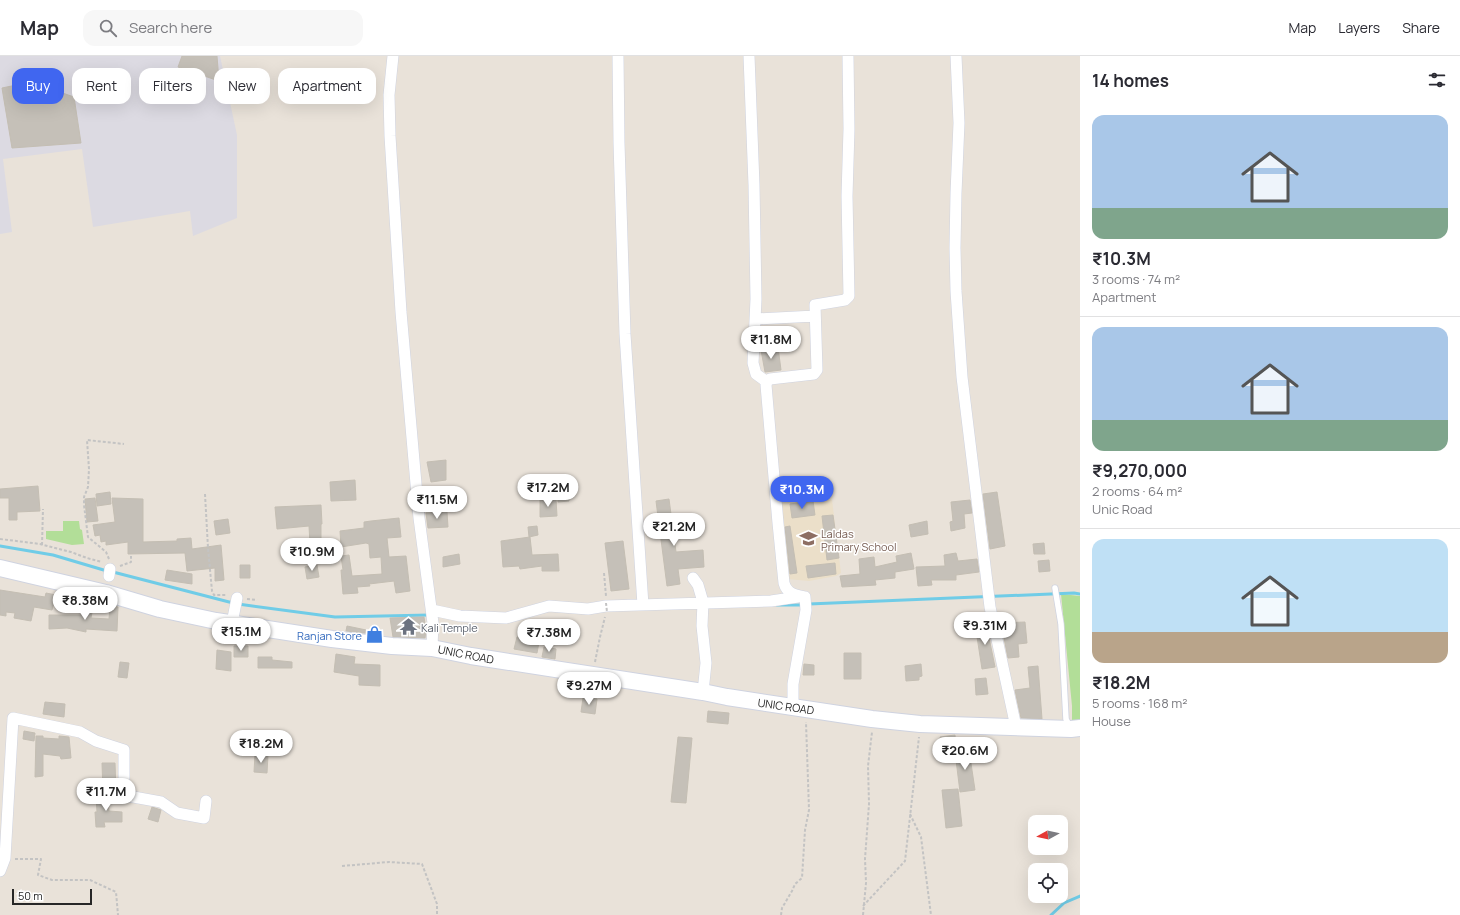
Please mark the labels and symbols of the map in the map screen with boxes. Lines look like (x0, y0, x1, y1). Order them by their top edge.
pin: ₹11.8M (738, 326, 804, 360)
pin: ₹17.2M (515, 474, 581, 508)
pin: ₹10.3M (769, 476, 835, 510)
pin: ₹11.5M (404, 486, 470, 520)
pin: ₹21.2M (641, 513, 707, 547)
place label: Laldas Primary School (821, 526, 897, 554)
school or university icon: Laldas Primary School (798, 529, 818, 549)
pin: ₹10.9M (279, 538, 345, 572)
pin: ₹8.38M (52, 587, 118, 621)
pin: ₹9.31M (952, 612, 1018, 646)
temple icon: Kali Temple (398, 617, 418, 637)
pin: ₹15.1M (208, 618, 274, 652)
pin: ₹7.38M (516, 619, 582, 653)
place label: Kali Temple (421, 620, 478, 635)
shop icon: Ranjan Store (365, 625, 385, 645)
place label: Ranjan Store (297, 628, 363, 643)
street label: UNIC ROAD (437, 641, 495, 667)
pin: ₹9.27M (556, 672, 622, 706)
street label: UNIC ROAD (757, 695, 815, 717)
pin: ₹18.2M (228, 730, 294, 764)
pin: ₹20.6M (932, 737, 998, 771)
pin: ₹11.7M (73, 778, 139, 812)
north arrow (1028, 815, 1068, 855)
scale bar (12, 887, 92, 906)

